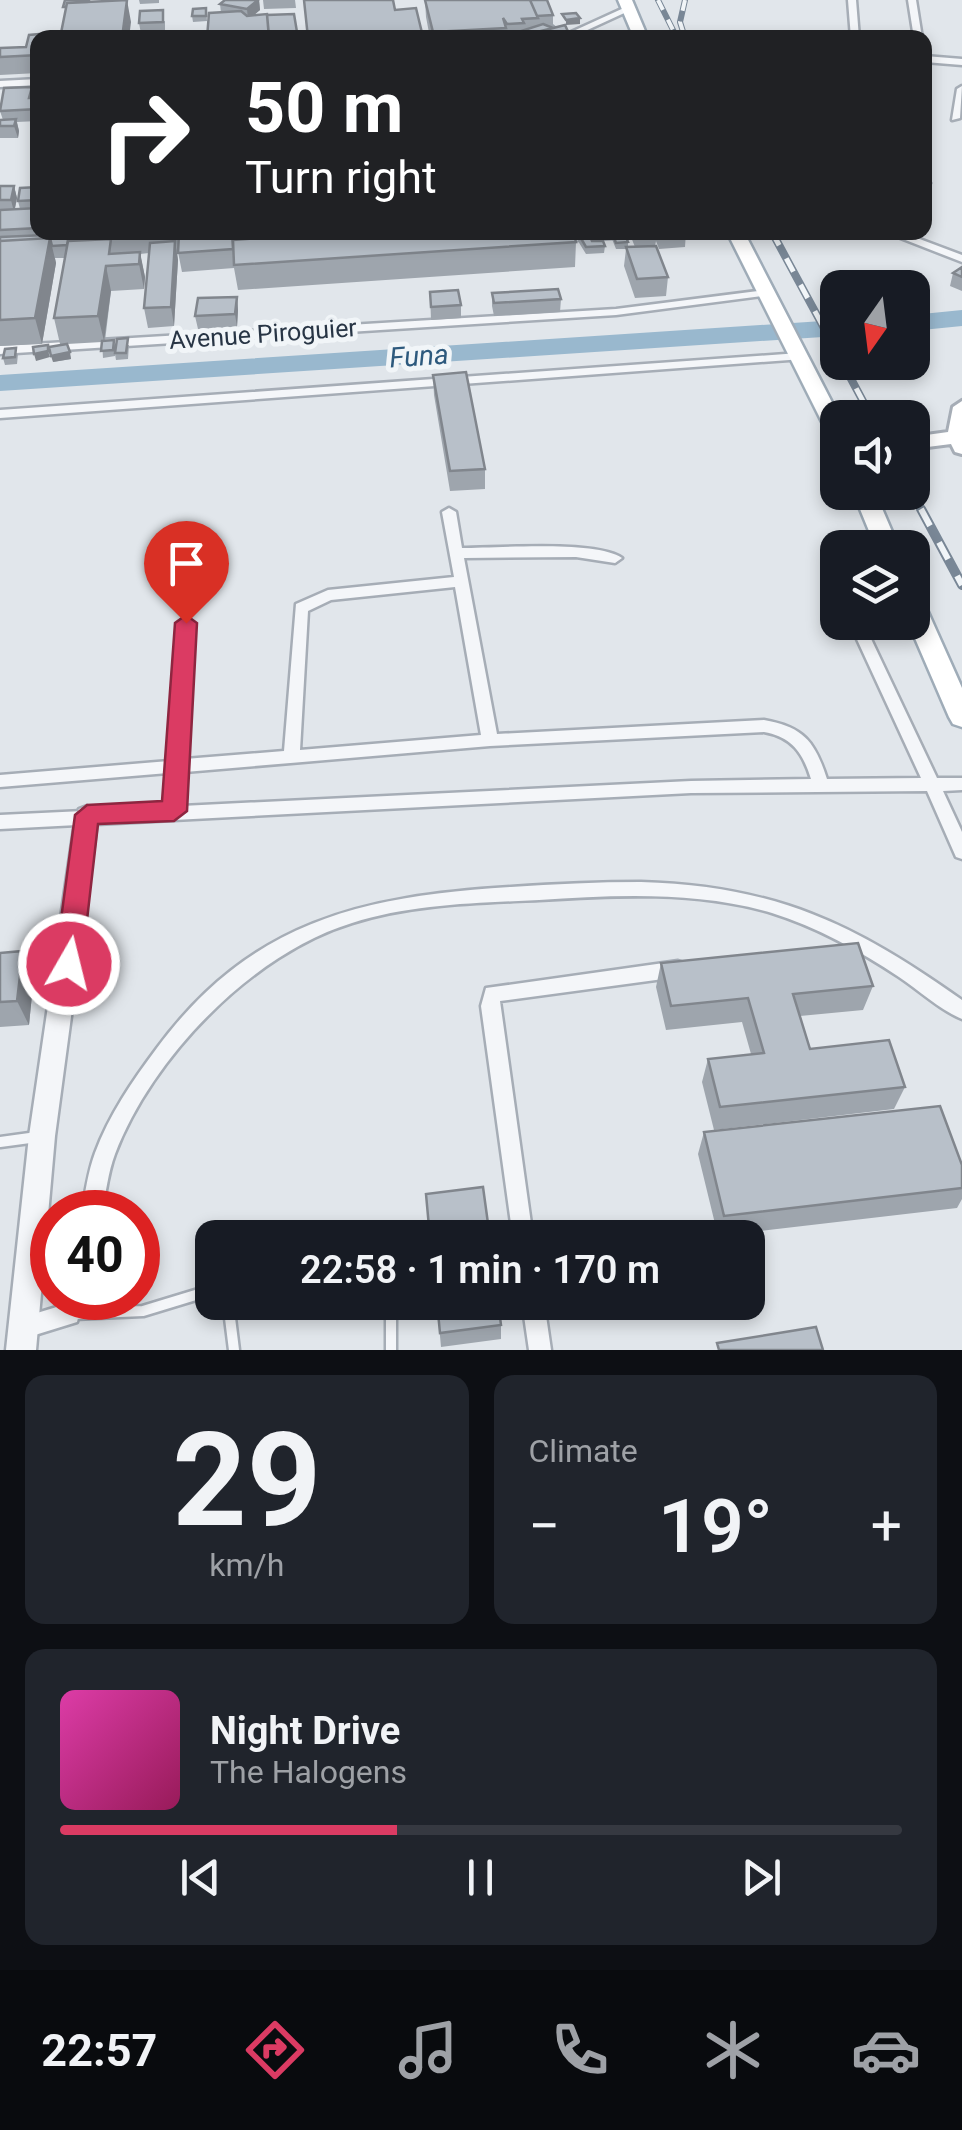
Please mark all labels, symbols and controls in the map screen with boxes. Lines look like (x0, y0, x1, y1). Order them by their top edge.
text: 50 m (245, 67, 403, 149)
icon: right (80, 70, 210, 200)
text: Turn right (245, 151, 437, 204)
north arrow (820, 270, 930, 380)
map controls (820, 270, 930, 640)
street label: Avenue Piroguier (168, 313, 358, 355)
water label: Funa (388, 337, 450, 375)
button: sound (820, 400, 930, 510)
pin (144, 521, 229, 624)
button: layers (820, 530, 930, 640)
icon: arrive (159, 536, 214, 591)
position arrow (17, 912, 121, 1016)
speed limit sign: 40 (30, 1190, 160, 1320)
text: 22:58 · 1 min · 170 m (300, 1248, 660, 1292)
text: 29 (172, 1404, 321, 1557)
text: Climate (529, 1432, 638, 1470)
text: 19° (658, 1482, 773, 1570)
text: − (529, 1494, 560, 1558)
text: + (871, 1494, 902, 1558)
text: km/h (209, 1546, 284, 1584)
text: Night Drive (210, 1709, 400, 1753)
text: The Halogens (210, 1753, 407, 1791)
icon: previous (173, 1850, 228, 1905)
icon: pause (453, 1850, 508, 1905)
icon: next (734, 1850, 789, 1905)
icon: directions (240, 2015, 310, 2085)
icon: music (393, 2015, 463, 2085)
icon: phone (545, 2015, 615, 2085)
icon: climate (698, 2015, 768, 2085)
icon: car (851, 2015, 921, 2085)
text: 22:57 (41, 2024, 157, 2077)

